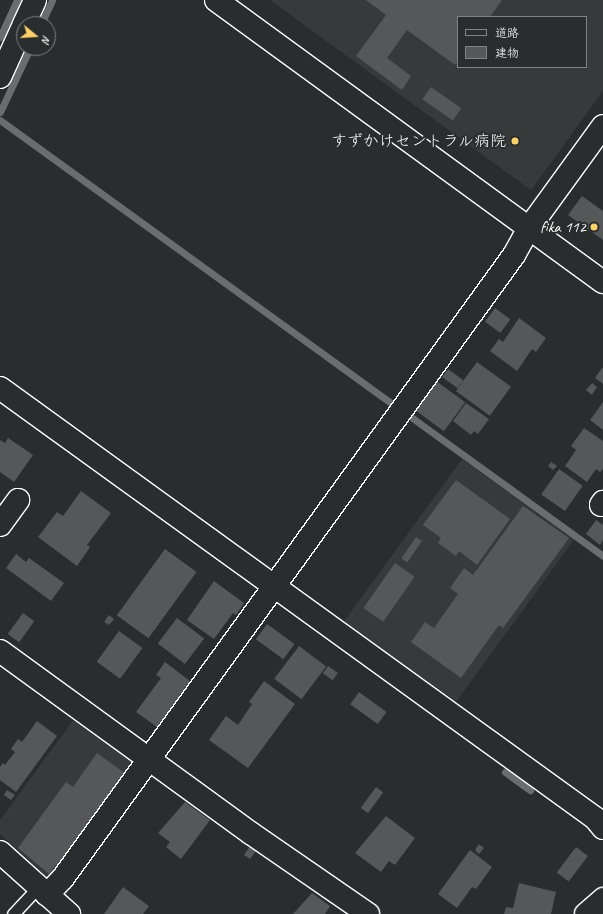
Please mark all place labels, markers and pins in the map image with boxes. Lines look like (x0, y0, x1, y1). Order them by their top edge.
place label: すずかけセントラル病院 (330, 131, 506, 151)
marker: すずかけセントラル病院 (509, 135, 521, 147)
place label: fika 112 (540, 217, 586, 237)
marker: fika 112 (589, 222, 599, 232)

